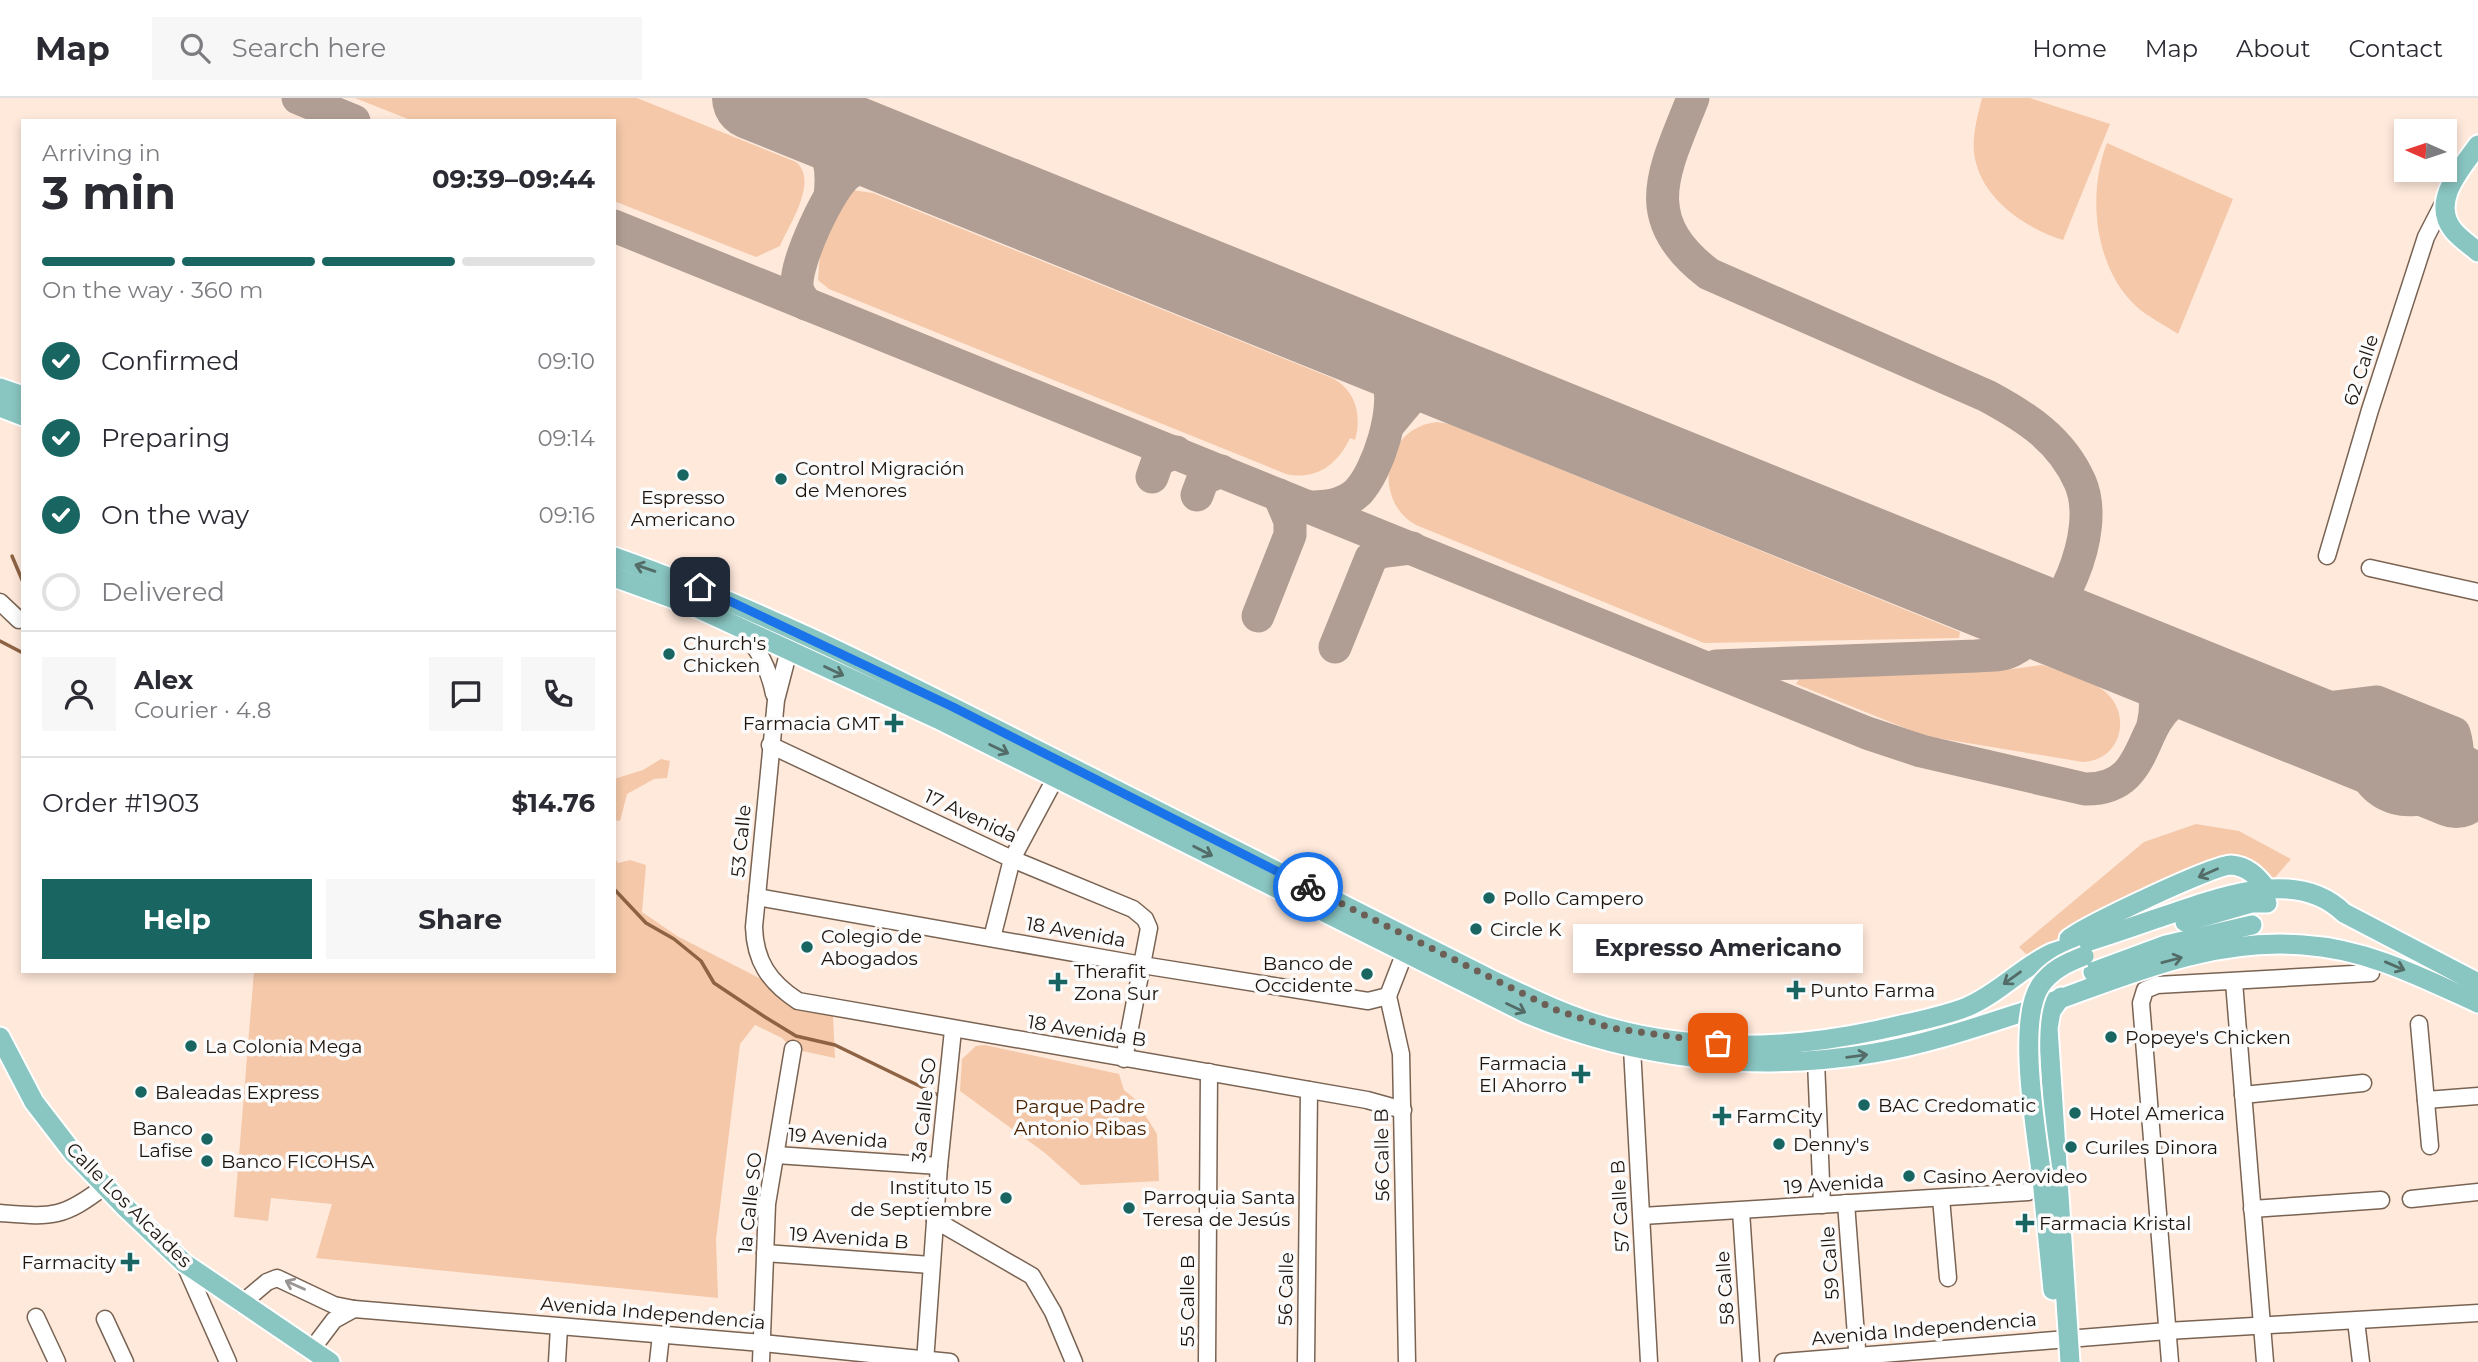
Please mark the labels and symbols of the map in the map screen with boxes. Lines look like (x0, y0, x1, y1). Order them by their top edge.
north arrow (2394, 119, 2457, 182)
street label: 62 Calle (2339, 331, 2383, 409)
place label: Control Migración de Menores (795, 457, 965, 502)
marker: Espresso Americano (675, 467, 691, 483)
marker: Control Migración de Menores (773, 471, 789, 487)
place label: Espresso Americano (631, 486, 735, 531)
pin (670, 557, 730, 617)
one-way arrow (635, 561, 657, 573)
place label: Church's Chicken (683, 632, 766, 677)
marker: Church's Chicken (661, 646, 677, 662)
one-way arrow (823, 665, 845, 678)
place label: Farmacia GMT (743, 712, 880, 735)
marker: Farmacia GMT (886, 715, 902, 731)
one-way arrow (988, 743, 1009, 757)
street label: 17 Avenida (921, 785, 1021, 847)
street label: 53 Calle (726, 804, 756, 878)
one-way arrow (1192, 844, 1213, 858)
courier (1273, 852, 1343, 922)
one-way arrow (2198, 867, 2219, 880)
place label: Pollo Campero (1503, 887, 1644, 910)
marker: Pollo Campero (1481, 890, 1497, 906)
street label: 18 Avenida (1024, 912, 1128, 952)
place label: Circle K (1490, 918, 1562, 941)
marker: Circle K (1468, 921, 1484, 937)
callout: Expresso Americano (1573, 924, 1863, 973)
place label: Colegio de Abogados (821, 925, 922, 970)
marker: Colegio de Abogados (799, 939, 815, 955)
place label: Banco de Occidente (1255, 952, 1353, 997)
one-way arrow (2161, 953, 2183, 966)
place label: Therafit Zona Sur (1074, 960, 1159, 1005)
one-way arrow (2384, 960, 2405, 973)
marker: Banco de Occidente (1359, 966, 1375, 982)
one-way arrow (2003, 971, 2022, 985)
marker: Therafit Zona Sur (1048, 972, 1068, 992)
place label: Punto Farma (1810, 979, 1935, 1002)
marker: Punto Farma (1788, 982, 1804, 998)
one-way arrow (1505, 1002, 1526, 1015)
street label: 18 Avenida B (1026, 1010, 1148, 1052)
pin (1688, 1013, 1748, 1073)
place label: Popeye's Chicken (2125, 1026, 2291, 1049)
marker: Popeye's Chicken (2103, 1029, 2119, 1045)
place label: La Colonia Mega (205, 1035, 362, 1058)
marker: La Colonia Mega (183, 1038, 199, 1054)
one-way arrow (1846, 1049, 1868, 1062)
place label: Farmacia El Ahorro (1478, 1052, 1567, 1097)
street label: 3a Calle SO (907, 1056, 941, 1164)
marker: Farmacia El Ahorro (1573, 1066, 1589, 1082)
place label: Baleadas Express (155, 1081, 319, 1104)
marker: Baleadas Express (133, 1084, 149, 1100)
place label: BAC Credomatic (1878, 1094, 2036, 1117)
park label: Parque Padre Antonio Ribas (1014, 1095, 1146, 1140)
marker: BAC Credomatic (1856, 1097, 1872, 1113)
place label: Hotel America (2089, 1102, 2225, 1125)
place label: FarmCity (1736, 1105, 1823, 1128)
marker: Hotel America (2067, 1105, 2083, 1121)
street label: 56 Calle B (1370, 1108, 1394, 1202)
marker: FarmCity (1714, 1108, 1730, 1124)
place label: Banco Lafise (132, 1117, 193, 1162)
street label: 19 Avenida (787, 1123, 889, 1153)
marker: Banco Lafise (199, 1131, 215, 1147)
place label: Denny's (1793, 1133, 1869, 1156)
marker: Denny's (1771, 1136, 1787, 1152)
place label: Curiles Dinora (2085, 1136, 2218, 1159)
street label: Calle Los Alcaldes (62, 1138, 196, 1272)
marker: Curiles Dinora (2063, 1139, 2079, 1155)
place label: Banco FICOHSA (221, 1150, 374, 1173)
street label: 1a Calle SO (733, 1151, 767, 1255)
marker: Banco FICOHSA (199, 1153, 215, 1169)
street label: 57 Calle B (1606, 1159, 1634, 1253)
place label: Casino Aerovideo (1923, 1165, 2087, 1188)
marker: Casino Aerovideo (1901, 1168, 1917, 1184)
street label: 19 Avenida (1783, 1169, 1885, 1199)
place label: Instituto 15 de Septiembre (850, 1176, 992, 1221)
place label: Parroquia Santa Teresa de Jesús (1143, 1186, 1296, 1231)
marker: Instituto 15 de Septiembre (998, 1190, 1014, 1206)
marker: Parroquia Santa Teresa de Jesús (1121, 1200, 1137, 1216)
place label: Farmacia Kristal (2039, 1212, 2191, 1235)
marker: Farmacia Kristal (2017, 1215, 2033, 1231)
street label: 19 Avenida B (789, 1222, 909, 1254)
street label: 59 Calle (1816, 1226, 1844, 1300)
street label: 58 Calle (1711, 1250, 1739, 1326)
place label: Farmacity (21, 1251, 117, 1274)
street label: 56 Calle (1274, 1252, 1298, 1326)
marker: Farmacity (122, 1254, 138, 1270)
street label: 55 Calle B (1176, 1255, 1199, 1347)
one-way arrow (285, 1278, 306, 1291)
street label: Avenida Independencia (539, 1292, 767, 1334)
street label: Avenida Independencia (1810, 1308, 2038, 1350)

